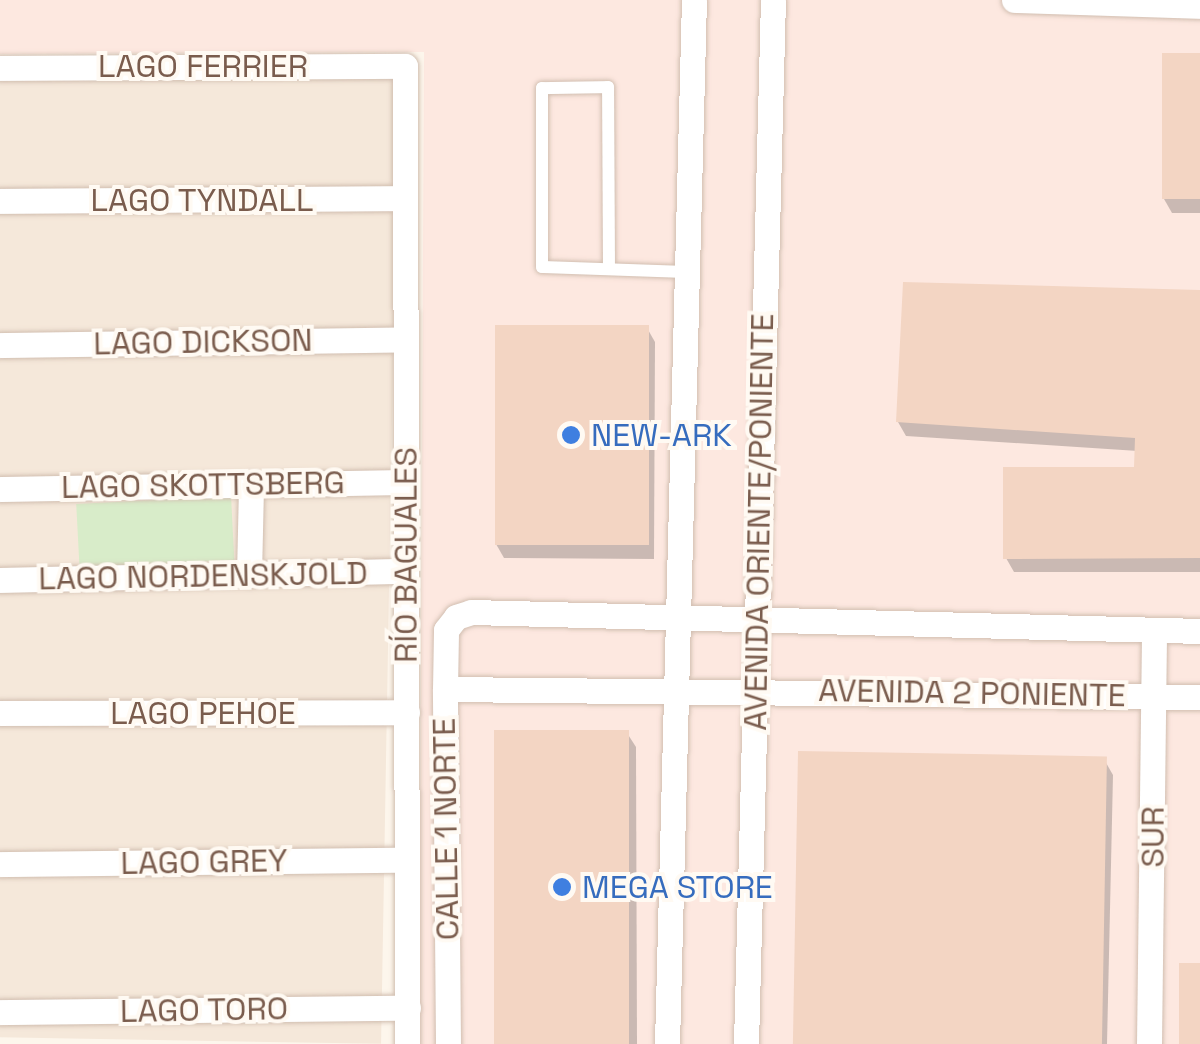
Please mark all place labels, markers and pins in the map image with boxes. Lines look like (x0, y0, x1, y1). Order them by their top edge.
place label: NEW-ARK (591, 416, 732, 454)
marker: NEW-ARK (560, 424, 582, 446)
place label: MEGA STORE (582, 868, 773, 906)
marker: MEGA STORE (551, 876, 573, 898)

